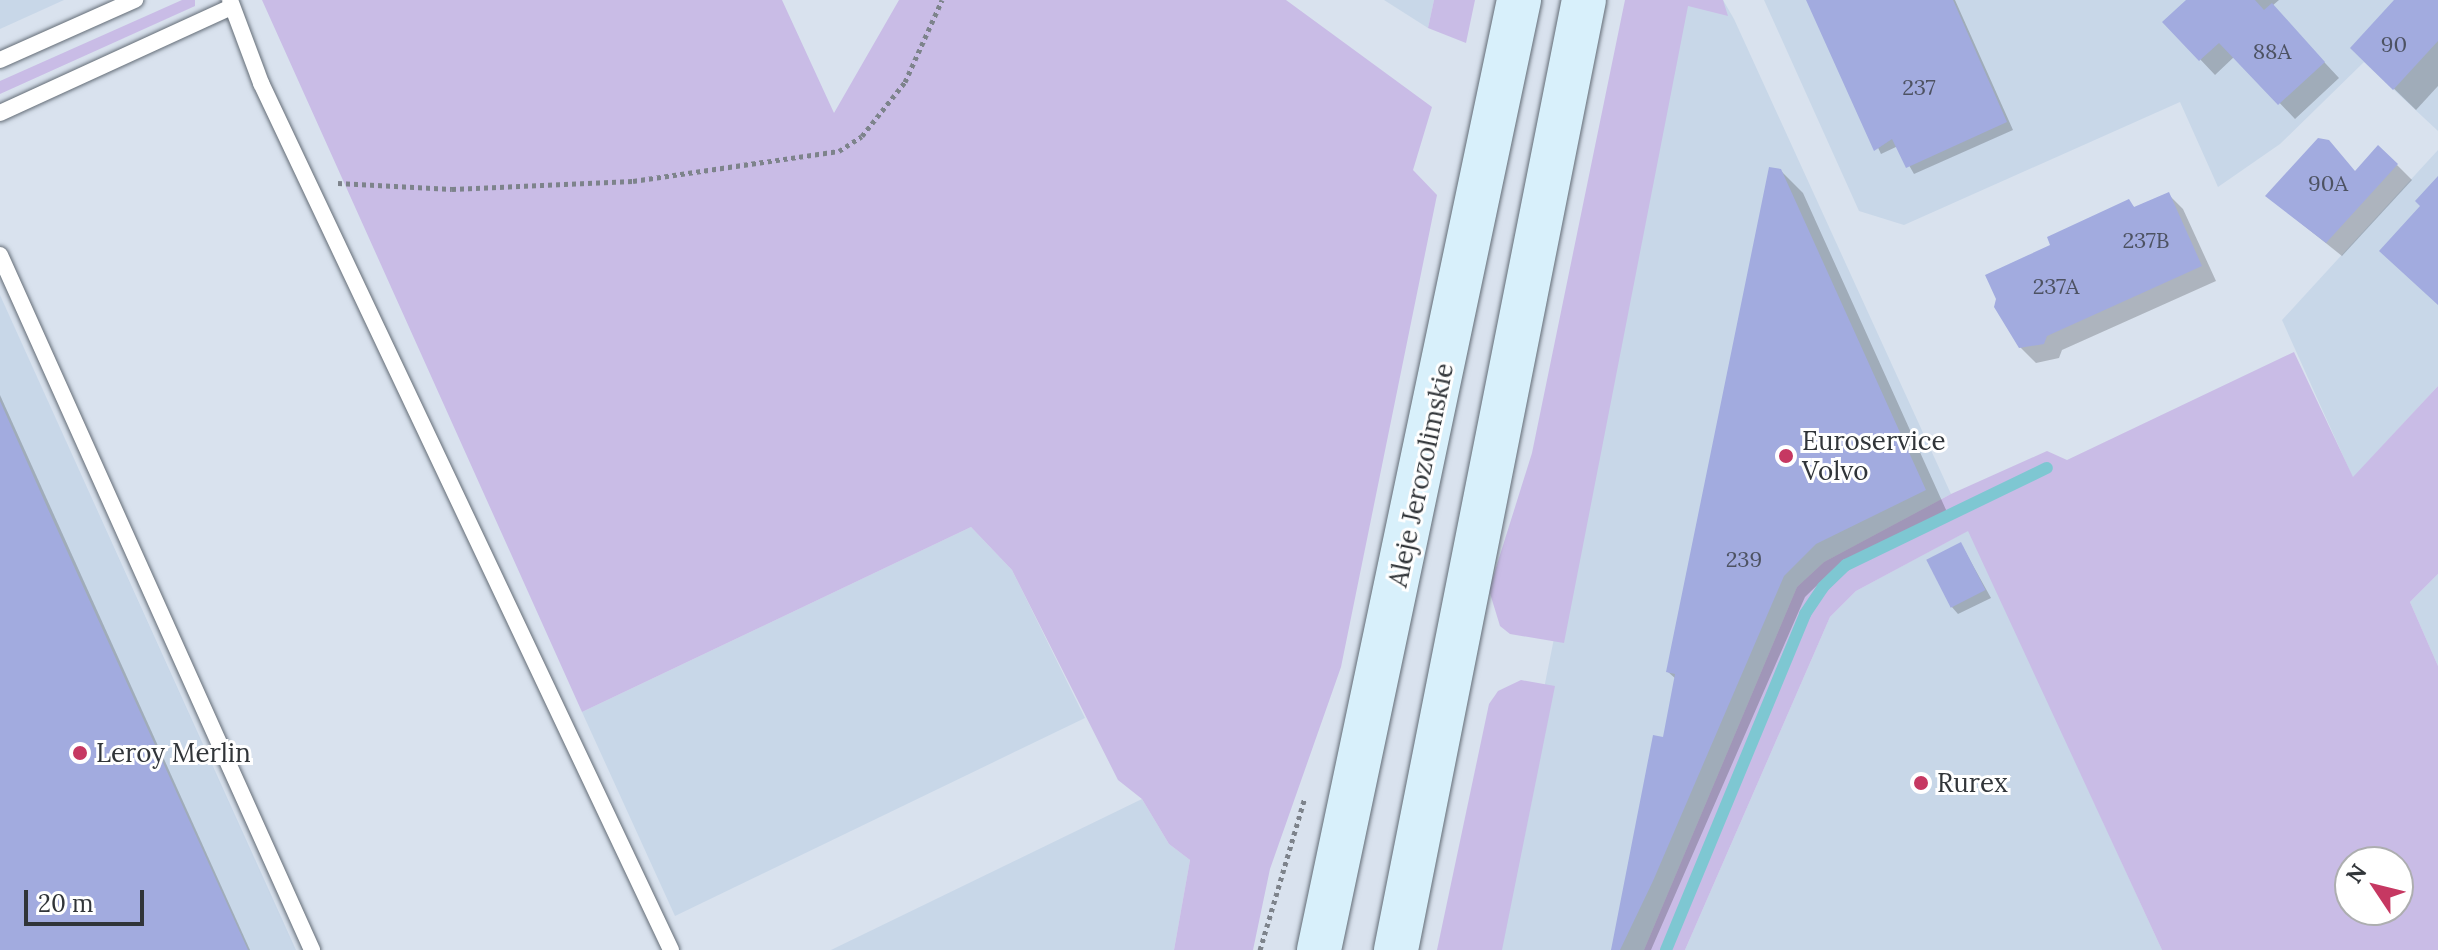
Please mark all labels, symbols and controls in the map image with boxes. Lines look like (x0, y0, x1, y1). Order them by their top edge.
house number: 90 (2381, 32, 2407, 58)
house number: 88A (2253, 39, 2291, 65)
house number: 237 (1902, 75, 1936, 101)
house number: 90A (2308, 171, 2348, 197)
house number: 237B (2122, 228, 2170, 254)
house number: 237A (2033, 274, 2079, 300)
street label: Aleje Jerozolimskie (1382, 360, 1460, 590)
place label: Euroservice Volvo (1802, 425, 1946, 486)
marker: Euroservice Volvo (1777, 447, 1795, 465)
house number: 239 (1726, 547, 1762, 573)
place label: Leroy Merlin (96, 737, 251, 769)
marker: Leroy Merlin (71, 744, 89, 762)
place label: Rurex (1937, 767, 2008, 799)
marker: Rurex (1912, 774, 1930, 792)
north arrow (2334, 846, 2414, 926)
text: N (2340, 858, 2372, 888)
scale bar (28, 874, 148, 924)
text: 20 m (38, 888, 94, 919)

